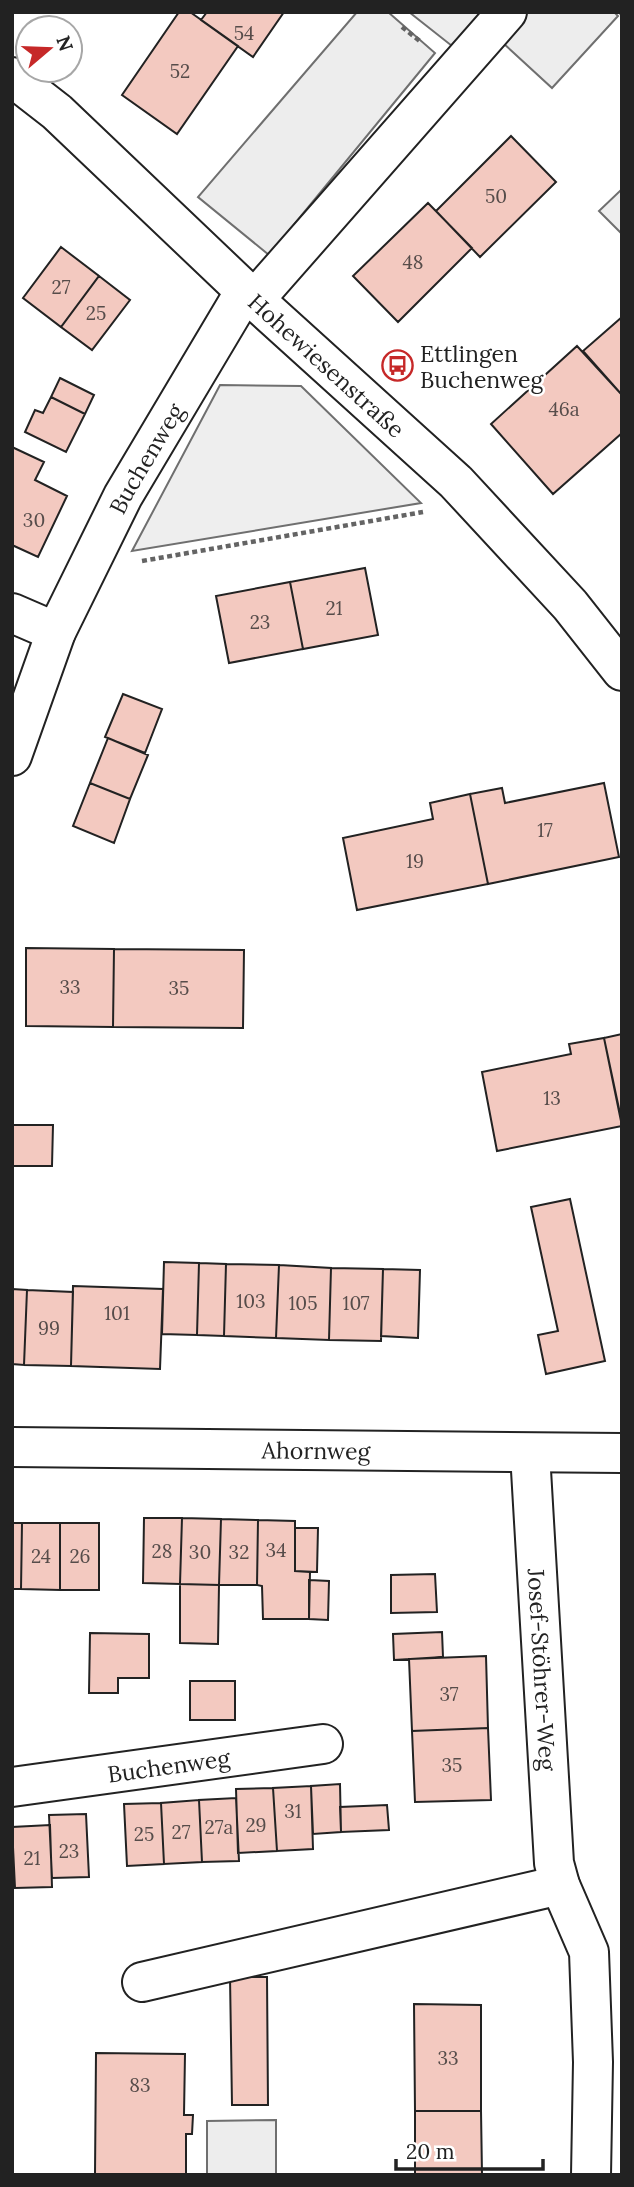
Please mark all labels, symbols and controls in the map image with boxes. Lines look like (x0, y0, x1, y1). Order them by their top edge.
north arrow (14, 14, 84, 84)
house number: 54 (234, 21, 254, 45)
text: N (51, 33, 79, 55)
house number: 52 (170, 59, 190, 83)
house number: 50 (485, 184, 507, 208)
house number: 48 (403, 250, 423, 274)
house number: 27 (52, 275, 71, 299)
street label: Hohewiesenstraße (243, 287, 411, 443)
house number: 25 (86, 301, 106, 325)
place label: Ettlingen Buchenweg (420, 339, 545, 394)
bus stop icon: Ettlingen Buchenweg (380, 349, 414, 383)
street label: Buchenweg (102, 397, 190, 518)
house number: 46a (548, 397, 580, 421)
house number: 30 (23, 508, 45, 532)
house number: 21 (325, 596, 343, 620)
house number: 23 (250, 610, 270, 634)
house number: 17 (537, 818, 553, 842)
house number: 19 (406, 849, 424, 873)
house number: 33 (59, 975, 81, 999)
house number: 35 (169, 976, 189, 1000)
house number: 13 (543, 1086, 561, 1110)
house number: 103 (236, 1289, 266, 1313)
house number: 105 (288, 1291, 318, 1315)
house number: 107 (342, 1291, 370, 1315)
house number: 101 (104, 1301, 130, 1325)
house number: 99 (38, 1316, 60, 1340)
street label: Ahornweg (261, 1435, 372, 1465)
house number: 34 (266, 1538, 286, 1562)
house number: 28 (152, 1539, 172, 1563)
house number: 30 (189, 1540, 211, 1564)
house number: 32 (229, 1540, 249, 1564)
house number: 24 (31, 1544, 51, 1568)
house number: 26 (69, 1544, 91, 1568)
street label: Josef-Stöhrer-Weg (522, 1567, 563, 1773)
house number: 37 (440, 1682, 459, 1706)
street label: Buchenweg (105, 1742, 233, 1788)
house number: 35 (442, 1753, 462, 1777)
house number: 31 (284, 1799, 302, 1823)
house number: 29 (245, 1813, 267, 1837)
house number: 27a (205, 1815, 234, 1839)
house number: 27 (172, 1820, 191, 1844)
house number: 25 (134, 1822, 154, 1846)
house number: 23 (59, 1839, 79, 1863)
house number: 21 (23, 1846, 41, 1870)
house number: 33 (437, 2046, 459, 2070)
house number: 83 (129, 2073, 151, 2097)
scale bar (396, 2128, 543, 2172)
text: 20 m (406, 2138, 455, 2165)

